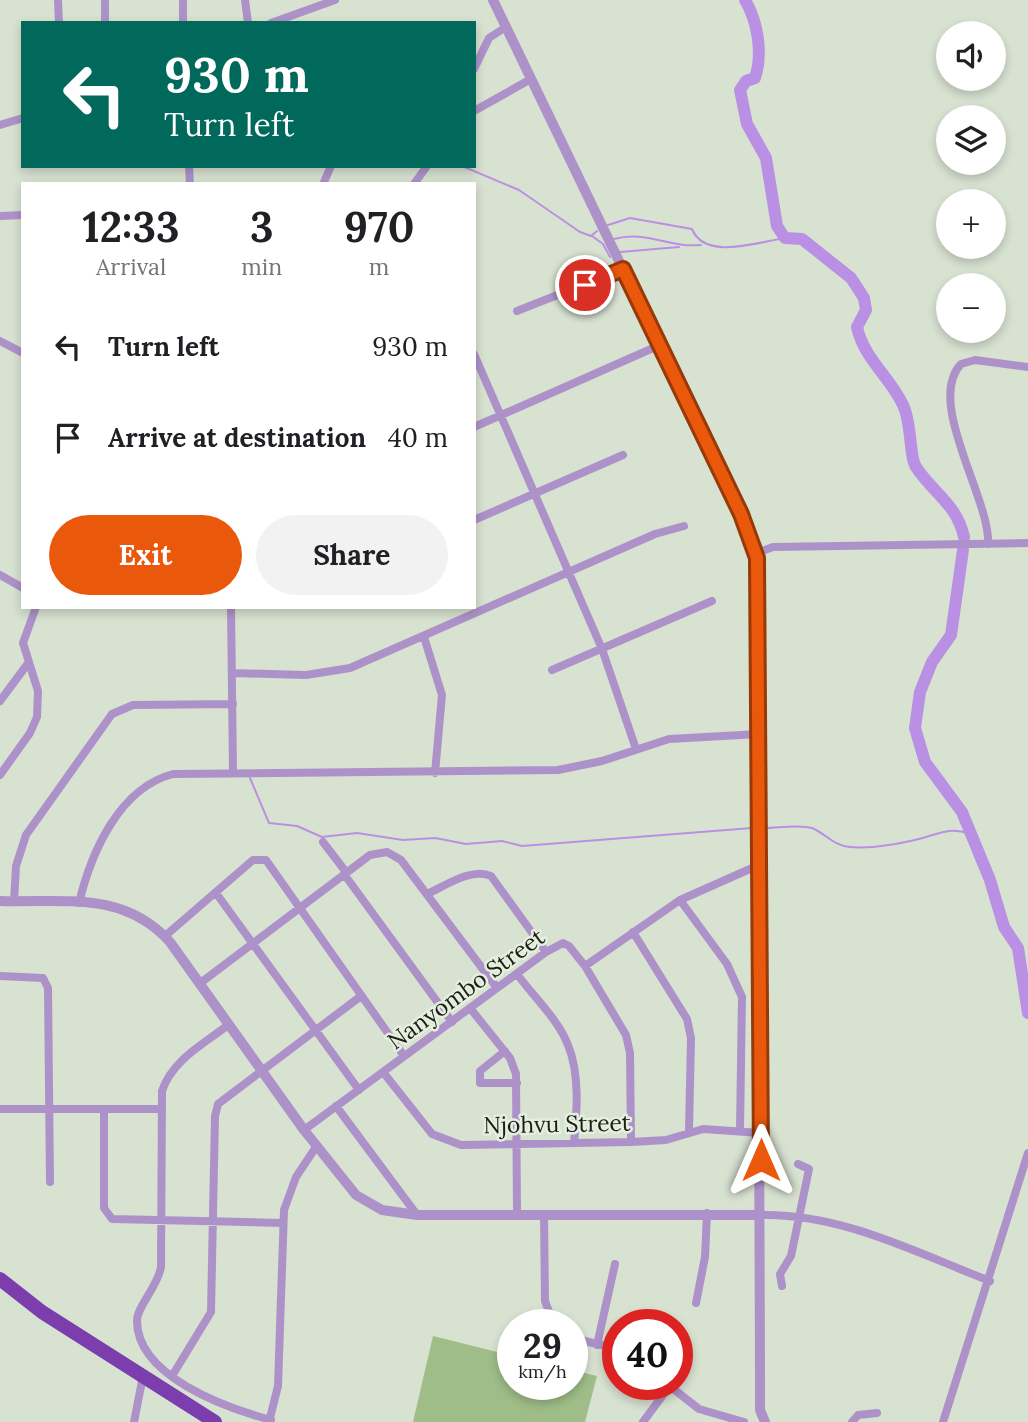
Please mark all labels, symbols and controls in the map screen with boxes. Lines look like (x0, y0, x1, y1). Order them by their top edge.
map controls (936, 21, 1006, 343)
button: sound (936, 21, 1006, 91)
text: 930 m (164, 43, 309, 105)
icon: left (49, 49, 140, 140)
text: Turn left (164, 104, 294, 145)
button: layers (936, 105, 1006, 175)
button: + (936, 189, 1006, 259)
text: 12:33 (83, 200, 180, 254)
text: 3 (250, 200, 273, 254)
text: 970 (344, 200, 414, 254)
text: Arrival (96, 252, 166, 281)
text: min (241, 252, 282, 281)
text: m (369, 252, 389, 281)
pin (555, 255, 615, 315)
icon: arrive (566, 266, 604, 304)
button: − (936, 273, 1006, 343)
icon: left (49, 328, 87, 366)
text: Turn left (108, 330, 219, 363)
text: 930 m (372, 330, 448, 363)
icon: arrive (49, 419, 87, 457)
text: Arrive at destination (108, 421, 366, 454)
text: 40 m (388, 421, 448, 454)
button: Exit (49, 515, 242, 595)
button: Share (256, 515, 448, 595)
street label: Nanyombo Street (381, 922, 550, 1055)
street label: Njohvu Street (483, 1108, 631, 1139)
position arrow (724, 1123, 798, 1197)
speed limit sign: 40 (602, 1309, 693, 1400)
text: 29 (523, 1323, 562, 1368)
text: km/h (518, 1360, 567, 1383)

